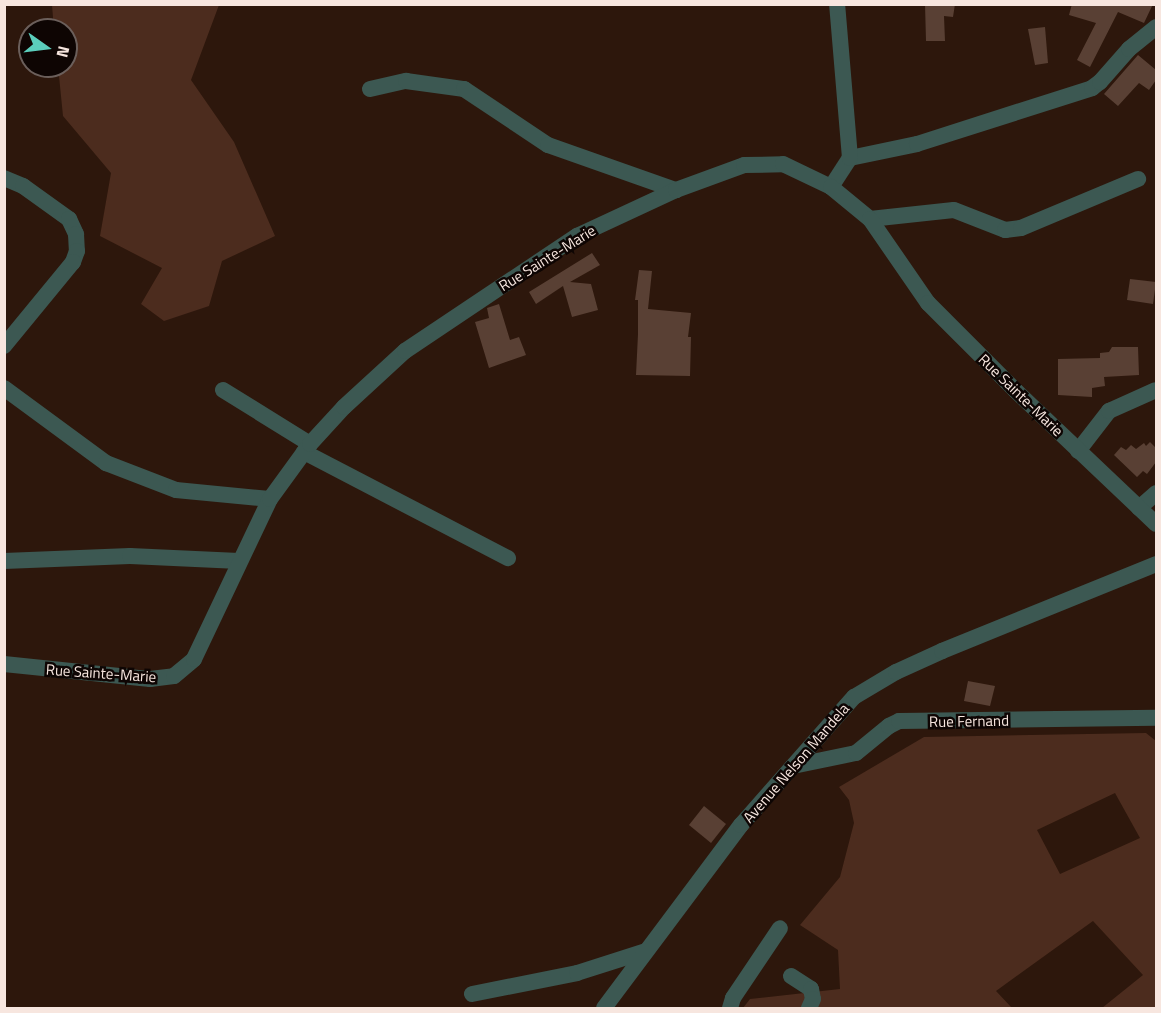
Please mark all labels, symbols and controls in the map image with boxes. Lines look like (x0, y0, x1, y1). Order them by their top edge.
north arrow (18, 18, 78, 78)
text: N (51, 44, 77, 60)
street label: Rue Sainte-Marie (495, 221, 599, 295)
street label: Rue Sainte-Marie (975, 350, 1067, 440)
street label: Rue Sainte-Marie (45, 660, 157, 686)
street label: Avenue Nelson Mandela (739, 700, 853, 826)
street label: Rue Fernand (929, 711, 1009, 731)

